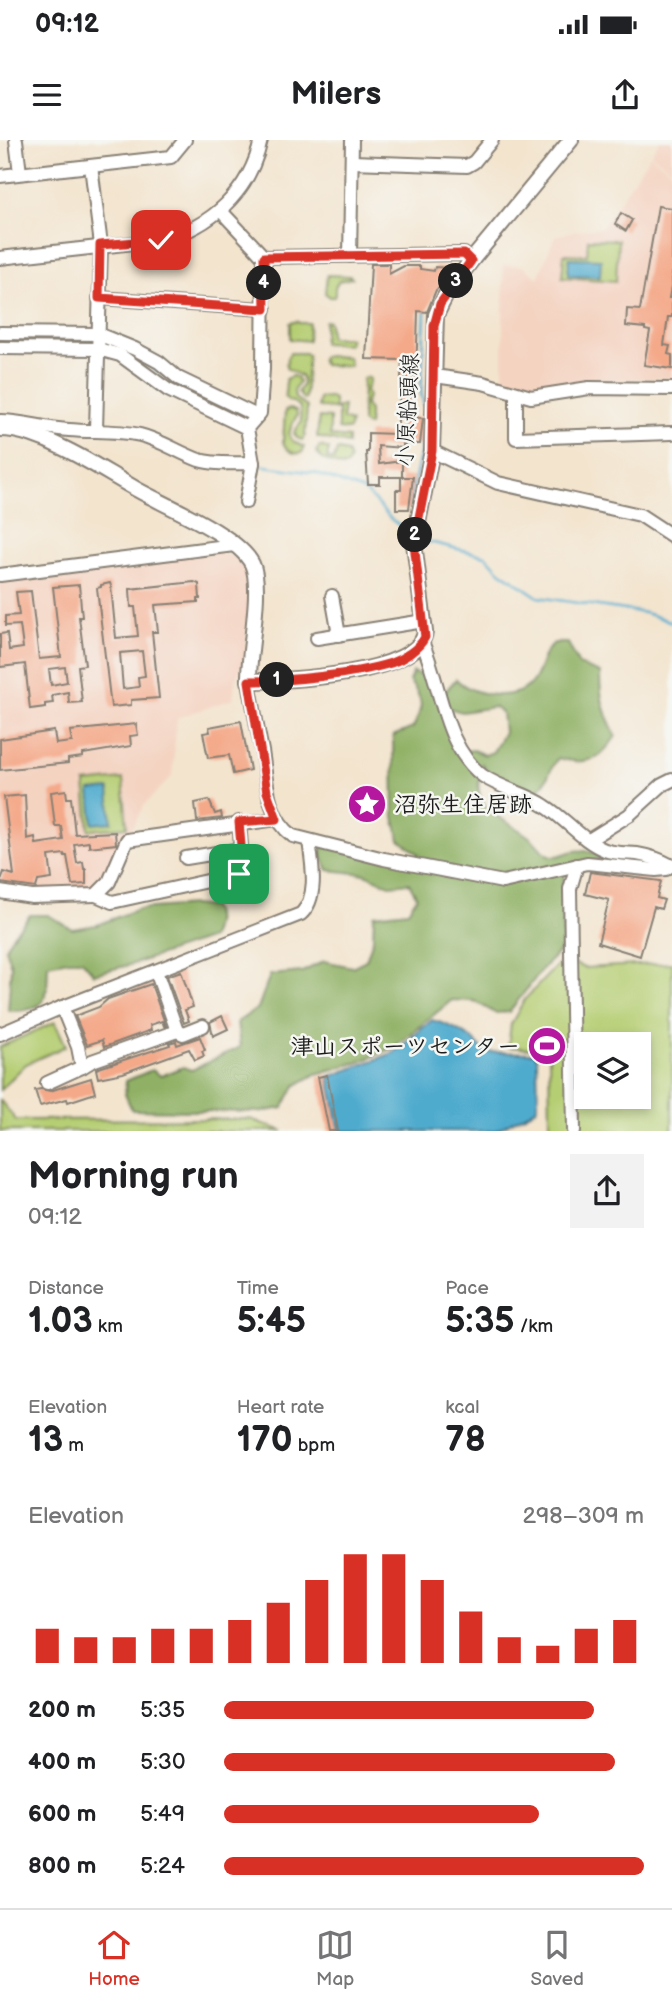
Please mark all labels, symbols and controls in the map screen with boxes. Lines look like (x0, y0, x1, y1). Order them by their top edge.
text: 09:12 (35, 9, 99, 40)
text: Milers (291, 75, 381, 114)
icon: menu (28, 76, 66, 114)
icon: share (606, 76, 644, 114)
pin (131, 210, 191, 270)
icon: check (142, 221, 180, 259)
pin: 3 (438, 264, 474, 298)
pin: 4 (246, 265, 282, 300)
text: 3 (450, 269, 461, 292)
text: 4 (258, 271, 269, 294)
street label: 小原船頭線 (391, 352, 425, 468)
pin: 2 (398, 518, 432, 552)
text: 2 (409, 523, 420, 546)
pin: 1 (260, 662, 294, 698)
text: 1 (273, 668, 281, 691)
place icon: 沼弥生住居跡 (346, 783, 388, 825)
place label: 沼弥生住居跡 (394, 791, 532, 819)
pin (209, 844, 269, 904)
icon: arrive (220, 855, 258, 893)
sports icon: 津山スポーツセンター (526, 1025, 568, 1067)
map controls (574, 1032, 651, 1109)
button: layers (574, 1032, 651, 1109)
place label: 津山スポーツセンター (290, 1033, 520, 1061)
text: Morning run (28, 1154, 239, 1199)
button: share (570, 1154, 644, 1228)
text: 09:12 (28, 1203, 82, 1231)
text: Distance (28, 1277, 104, 1300)
text: Time (237, 1277, 279, 1300)
text: Pace (445, 1277, 489, 1300)
text: 1.03 (28, 1300, 93, 1343)
text: 5:45 (237, 1300, 306, 1343)
text: 5:35 (445, 1300, 515, 1343)
text: km (93, 1315, 123, 1338)
text: /km (515, 1315, 553, 1338)
text: Elevation (28, 1396, 107, 1419)
text: Heart rate (237, 1396, 324, 1419)
text: kcal (445, 1396, 479, 1419)
text: 13 (28, 1419, 63, 1462)
text: 170 (237, 1419, 293, 1462)
text: 78 (445, 1419, 486, 1462)
text: m (63, 1434, 84, 1457)
text: bpm (293, 1434, 335, 1457)
text: Elevation (28, 1502, 124, 1530)
text: 298–309 m (522, 1502, 644, 1530)
text: 200 m (28, 1696, 96, 1724)
text: 5:35 (140, 1696, 185, 1724)
text: 400 m (28, 1748, 96, 1776)
text: 5:30 (140, 1748, 186, 1776)
text: 600 m (28, 1800, 96, 1828)
text: 5:49 (140, 1800, 185, 1828)
text: 800 m (28, 1852, 96, 1880)
text: 5:24 (140, 1852, 185, 1880)
tab: Home (88, 1926, 140, 1991)
tab: Map (316, 1926, 354, 1991)
tab: Saved (531, 1926, 584, 1991)

